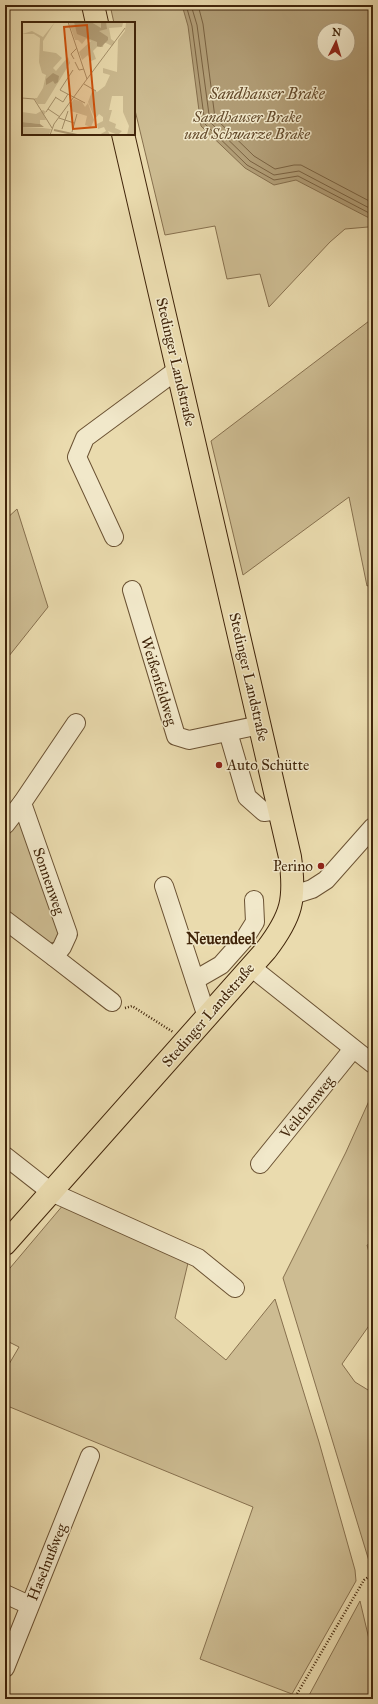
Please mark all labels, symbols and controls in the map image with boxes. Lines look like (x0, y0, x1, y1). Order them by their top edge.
inset map (22, 22, 135, 135)
north arrow (316, 22, 356, 62)
text: N (332, 26, 343, 39)
water label: Sandhauser Brake (208, 84, 326, 103)
park label: Sandhauser Brake und Schwarze Brake (184, 108, 310, 143)
street label: Stedinger Landstraße (152, 296, 200, 428)
street label: Stedinger Landstraße (225, 611, 273, 743)
street label: Weißenfeldweg (137, 635, 181, 728)
place label: Auto Schütte (226, 756, 309, 774)
marker: Auto Schütte (214, 760, 224, 770)
street label: Sonnenweg (29, 845, 69, 918)
place label: Perino (273, 857, 313, 875)
marker: Perino (316, 861, 326, 871)
district label: Neuendeel (186, 929, 256, 948)
street label: Stedinger Landstraße (158, 959, 258, 1071)
street label: Veilchenweg (276, 1071, 338, 1143)
street label: Haselnußweg (23, 1520, 71, 1603)

